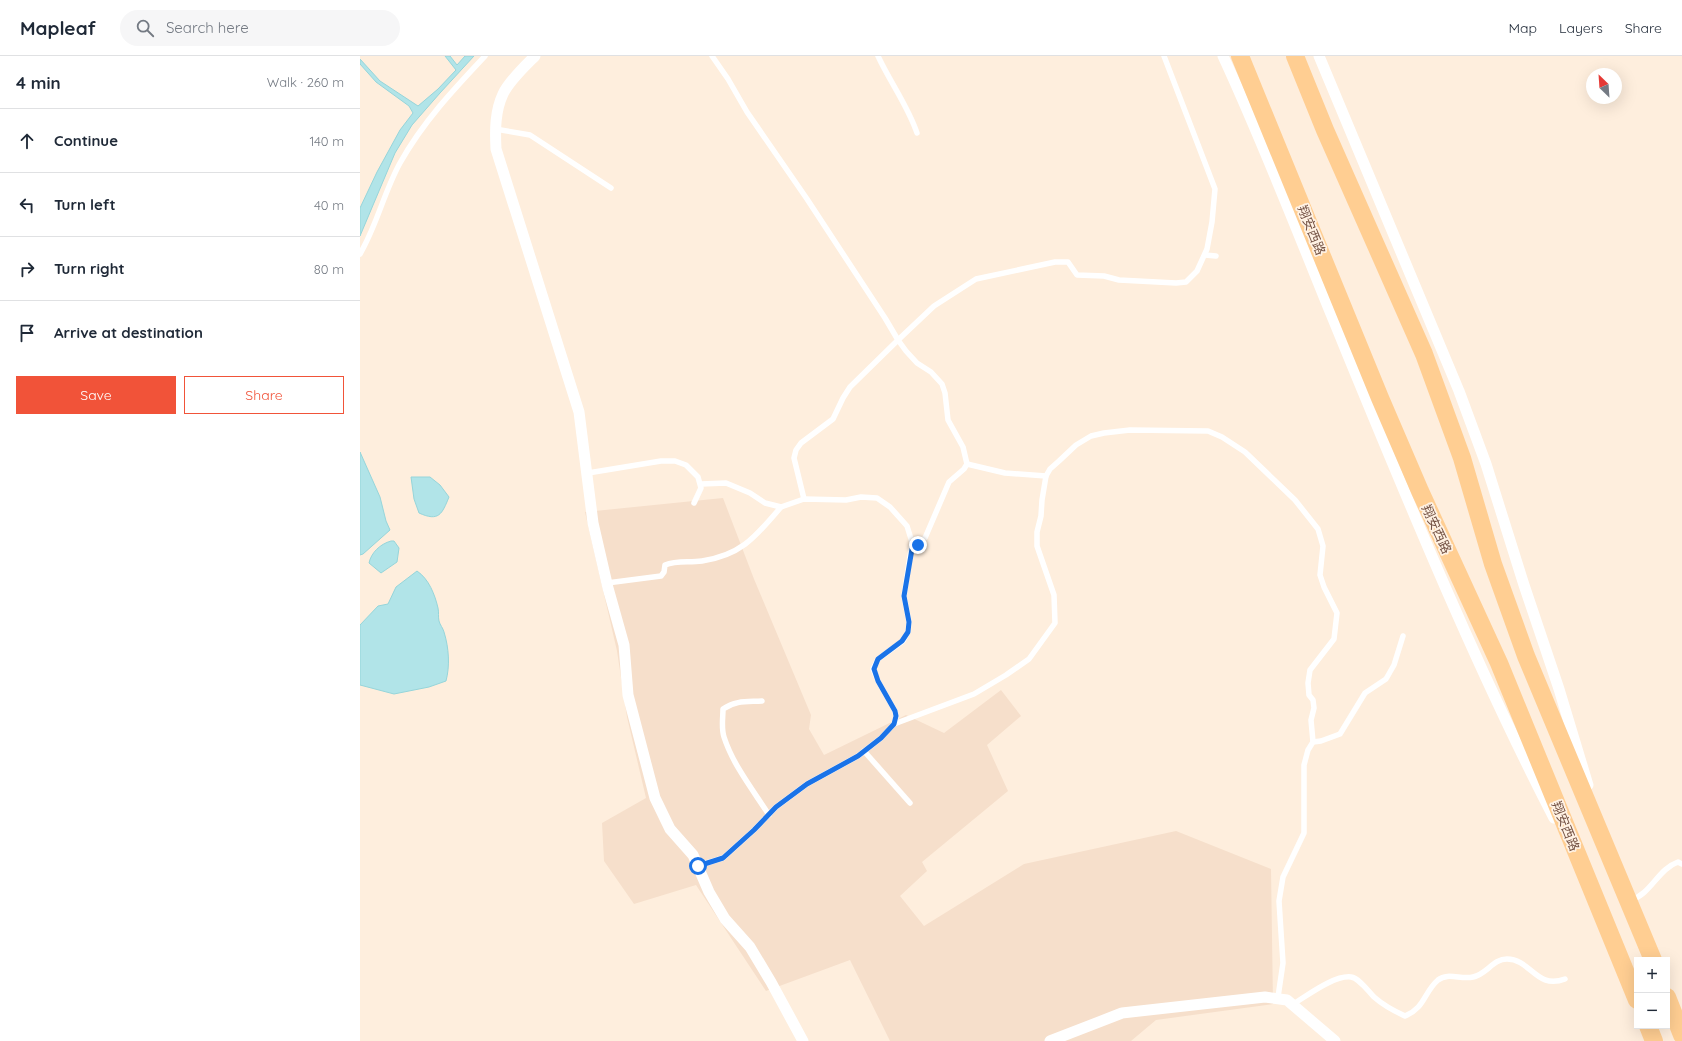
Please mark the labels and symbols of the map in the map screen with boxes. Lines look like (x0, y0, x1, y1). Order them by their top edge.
north arrow (1586, 68, 1622, 104)
street label: 翔安西路 (1295, 203, 1329, 257)
street label: 翔安西路 (1419, 502, 1455, 556)
route end (909, 536, 927, 554)
street label: 翔安西路 (1549, 799, 1583, 853)
route start (689, 857, 707, 875)

